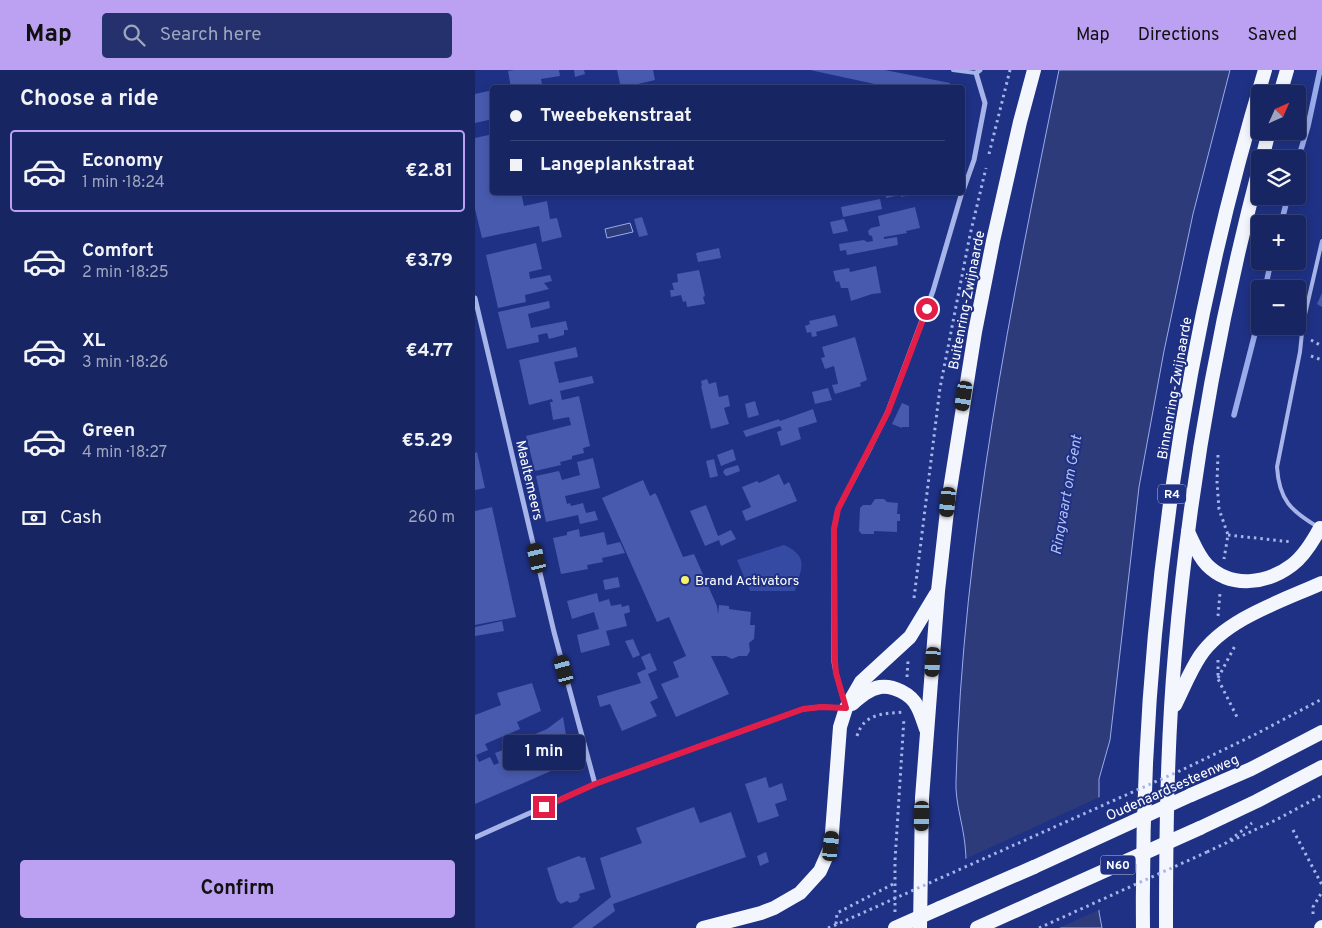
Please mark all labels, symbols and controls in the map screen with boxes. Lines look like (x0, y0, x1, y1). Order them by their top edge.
search box (102, 13, 452, 58)
text: Map (25, 20, 72, 50)
icon: search (120, 21, 148, 49)
text: Search here (160, 23, 261, 47)
text: Map (1076, 24, 1110, 47)
text: Directions (1138, 24, 1220, 47)
text: Saved (1248, 24, 1297, 47)
north arrow (1251, 85, 1306, 140)
map controls (1251, 85, 1306, 335)
text: Choose a ride (20, 86, 158, 113)
text: Tweebekenstraat (540, 104, 692, 128)
icon: car (22, 149, 67, 194)
text: Economy (82, 149, 163, 173)
button: layers (1251, 150, 1306, 205)
text: Langeplankstraat (540, 153, 695, 177)
text: €2.81 (405, 159, 453, 183)
text: 1 min · 18:24 (82, 173, 165, 193)
button: + (1251, 215, 1306, 270)
street label: Buitenring-Zwijnaarde (946, 229, 989, 371)
icon: car (22, 239, 67, 284)
text: Comfort (82, 239, 154, 263)
text: €3.79 (405, 249, 453, 273)
text: 2 min · 18:25 (82, 263, 169, 283)
button: − (1251, 280, 1306, 335)
route start (916, 298, 938, 320)
street label: Binnenring-Zwijnaarde (1155, 316, 1196, 461)
icon: car (22, 329, 67, 374)
text: XL (82, 329, 105, 353)
text: €4.77 (405, 339, 453, 363)
text: 3 min · 18:26 (82, 353, 168, 373)
car (954, 380, 973, 412)
icon: car (22, 419, 67, 464)
text: Green (82, 419, 135, 443)
text: €5.29 (401, 429, 453, 453)
water label: Ringvaart om Gent (1048, 433, 1087, 557)
street label: Maaltemeers (511, 439, 546, 522)
text: 4 min · 18:27 (82, 443, 167, 463)
road number: R4 (1158, 484, 1186, 504)
car (938, 486, 957, 518)
icon: cash (20, 504, 48, 532)
text: Cash (60, 506, 102, 530)
text: 260 m (408, 508, 455, 528)
car (526, 542, 547, 574)
place label: Brand Activators (695, 573, 799, 590)
marker: Brand Activators (679, 574, 691, 586)
car (924, 647, 941, 677)
car (552, 654, 575, 686)
callout: 1 min (503, 734, 585, 770)
text: 1 min (525, 742, 563, 762)
street label: Oudenaardsesteenweg (1104, 751, 1242, 825)
route end (533, 796, 555, 818)
car (914, 801, 929, 831)
car (821, 830, 840, 862)
road number: N60 (1101, 856, 1135, 874)
button: Confirm (20, 860, 455, 918)

